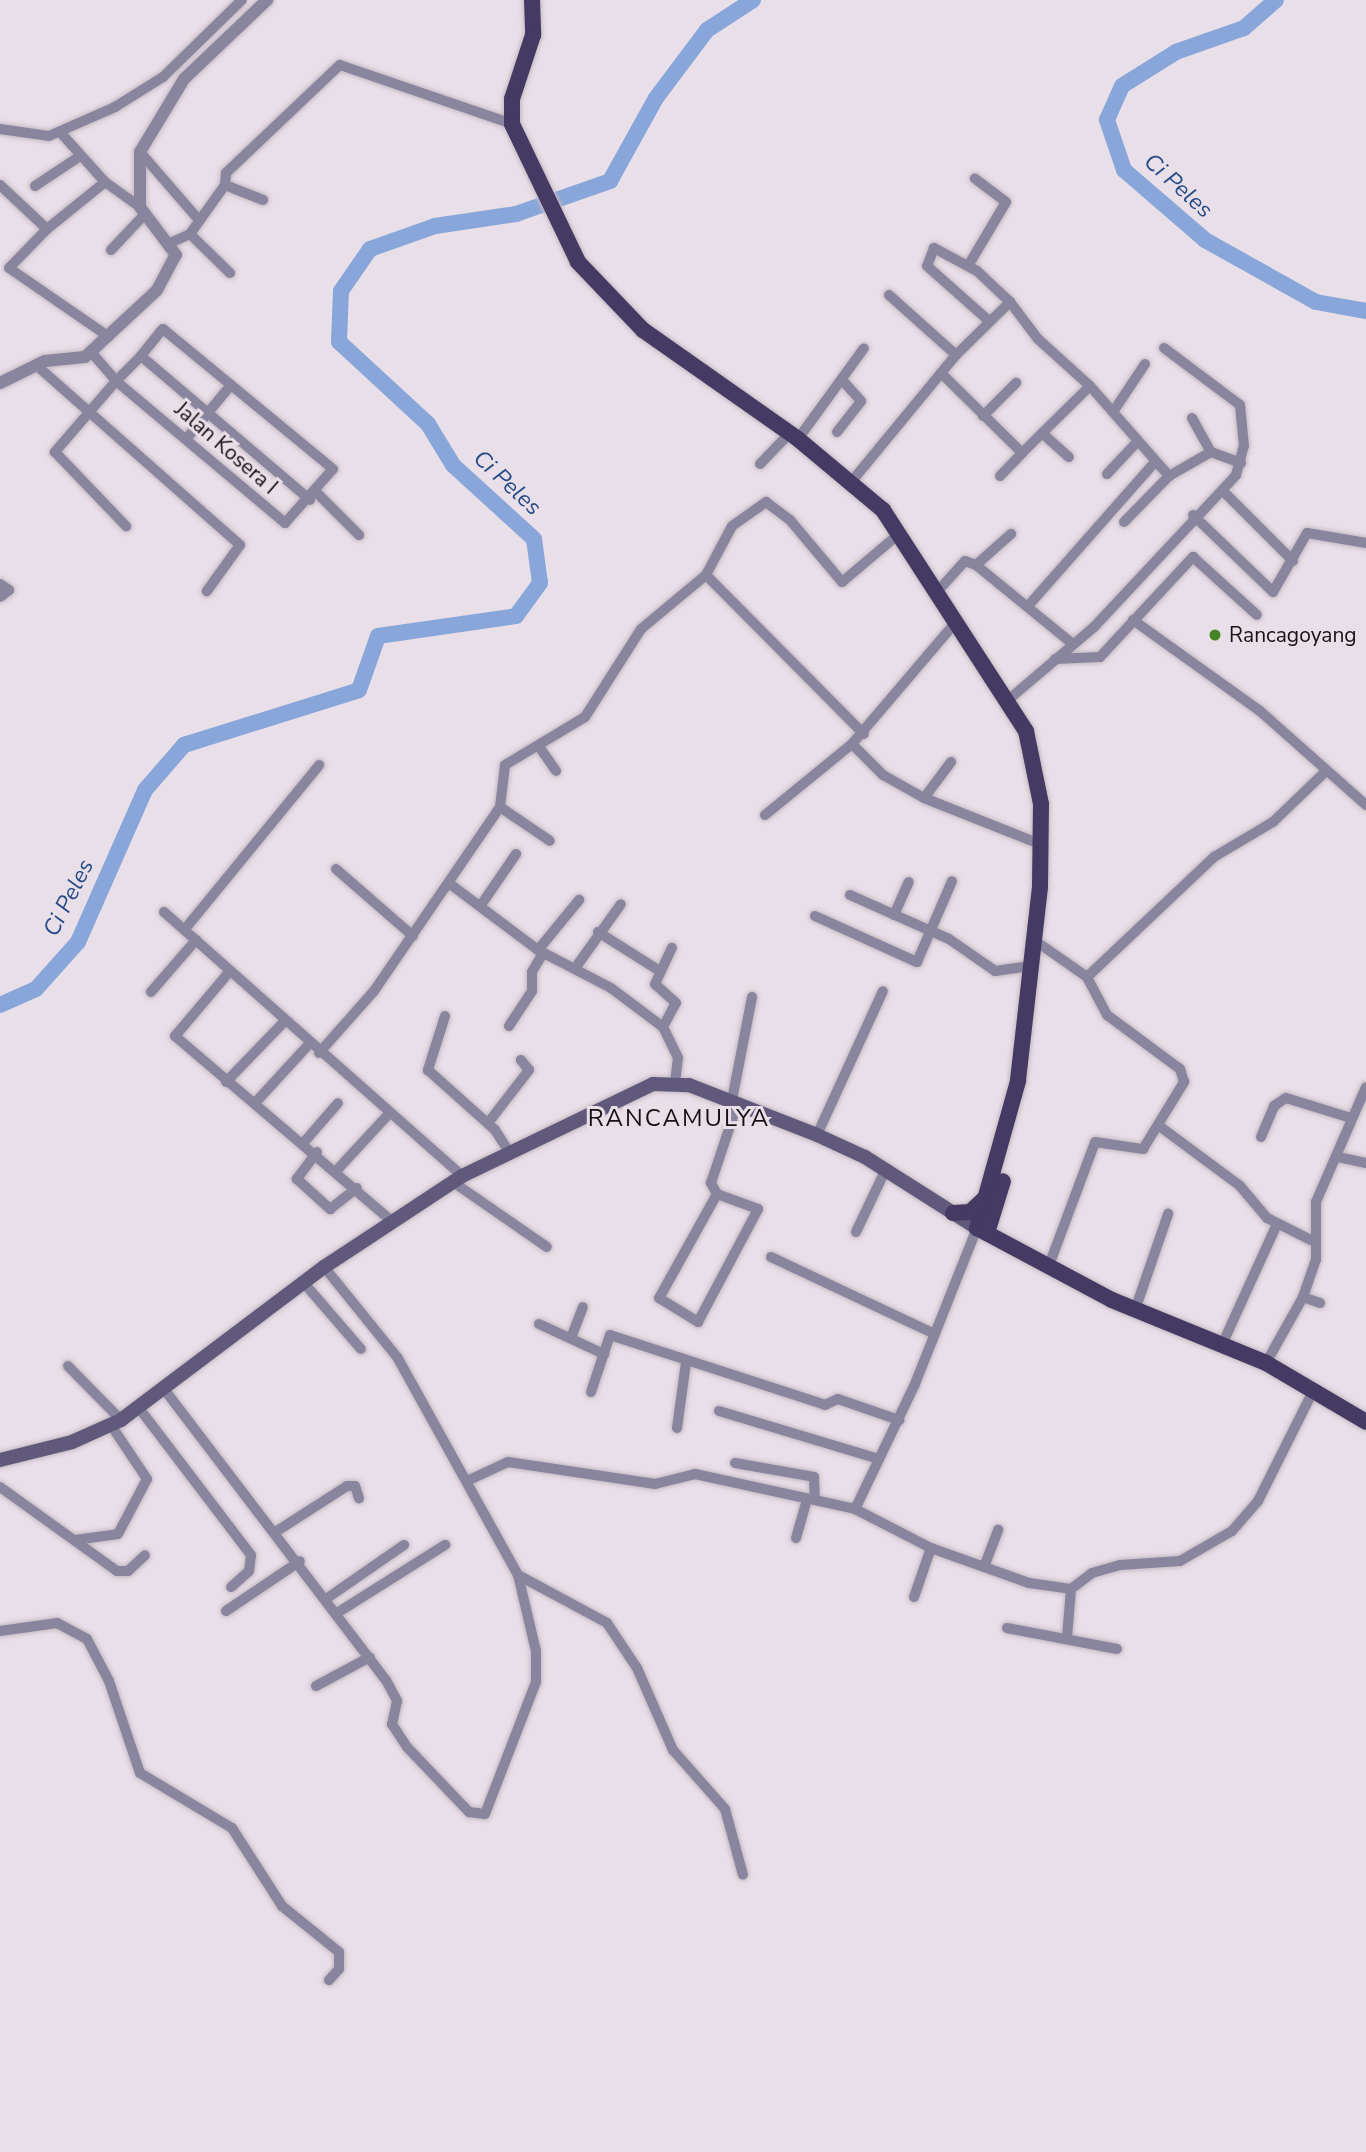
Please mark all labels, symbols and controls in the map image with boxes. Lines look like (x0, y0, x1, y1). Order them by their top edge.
water label: Ci Peles (1138, 148, 1218, 224)
street label: Jalan Kosera I (170, 397, 282, 499)
water label: Ci Peles (467, 445, 547, 521)
place label: Rancagoyang (1229, 622, 1357, 648)
marker: Rancagoyang (1207, 627, 1223, 643)
water label: Ci Peles (38, 855, 100, 941)
district label: RANCAMULYA (589, 1105, 769, 1133)

